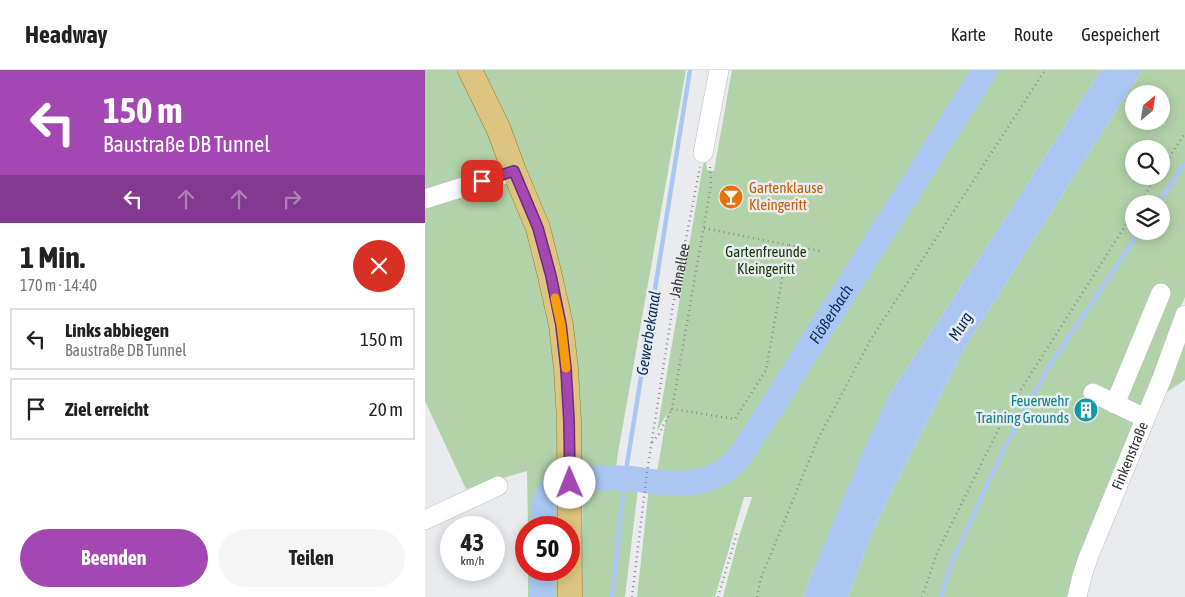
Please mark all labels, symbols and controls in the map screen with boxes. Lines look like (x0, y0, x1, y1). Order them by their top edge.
text: Headway (25, 21, 108, 48)
text: Karte (951, 24, 986, 45)
text: Route (1014, 24, 1053, 45)
text: Gespeichert (1081, 24, 1160, 45)
north arrow (1125, 85, 1170, 130)
map controls (1125, 85, 1170, 240)
icon: left (20, 90, 85, 155)
text: 150 m (103, 90, 182, 130)
text: Baustraße DB Tunnel (103, 131, 270, 157)
button: search (1125, 140, 1170, 185)
pin (461, 160, 503, 202)
icon: arrive (468, 167, 496, 195)
place label: Gartenklause Kleingeritt (749, 179, 824, 213)
bar icon: Gartenklause Kleingeritt (718, 184, 744, 210)
icon: left (119, 185, 147, 213)
icon: ahead (172, 185, 200, 213)
icon: ahead (225, 185, 253, 213)
icon: right (278, 185, 306, 213)
button: layers (1125, 195, 1170, 240)
text: 1 Min. (20, 240, 85, 274)
button: close (353, 240, 405, 292)
street label: Jahnallee (666, 242, 693, 299)
park label: Gartenfreunde Kleingeritt (725, 243, 807, 277)
text: 170 m · 14:40 (20, 276, 97, 294)
water label: Flößerbach (805, 281, 856, 347)
water label: Gewerbekanal (632, 289, 664, 377)
water label: Murg (944, 308, 976, 344)
text: Links abbiegen (65, 319, 169, 341)
icon: left (22, 325, 50, 353)
text: 150 m (360, 328, 403, 350)
text: Baustraße DB Tunnel (65, 341, 187, 359)
place label: Feuerwehr Training Grounds (976, 392, 1070, 426)
icon: arrive (22, 395, 50, 423)
building icon: Feuerwehr Training Grounds (1073, 397, 1099, 423)
text: Ziel erreicht (65, 398, 149, 420)
text: 20 m (369, 398, 403, 420)
street label: Finkenstraße (1108, 419, 1151, 492)
position arrow (543, 456, 595, 508)
speed limit sign: 50 (515, 516, 580, 581)
text: 43 (461, 528, 484, 556)
button: Beenden (20, 529, 208, 587)
button: Teilen (218, 529, 405, 587)
text: km/h (461, 554, 484, 568)

